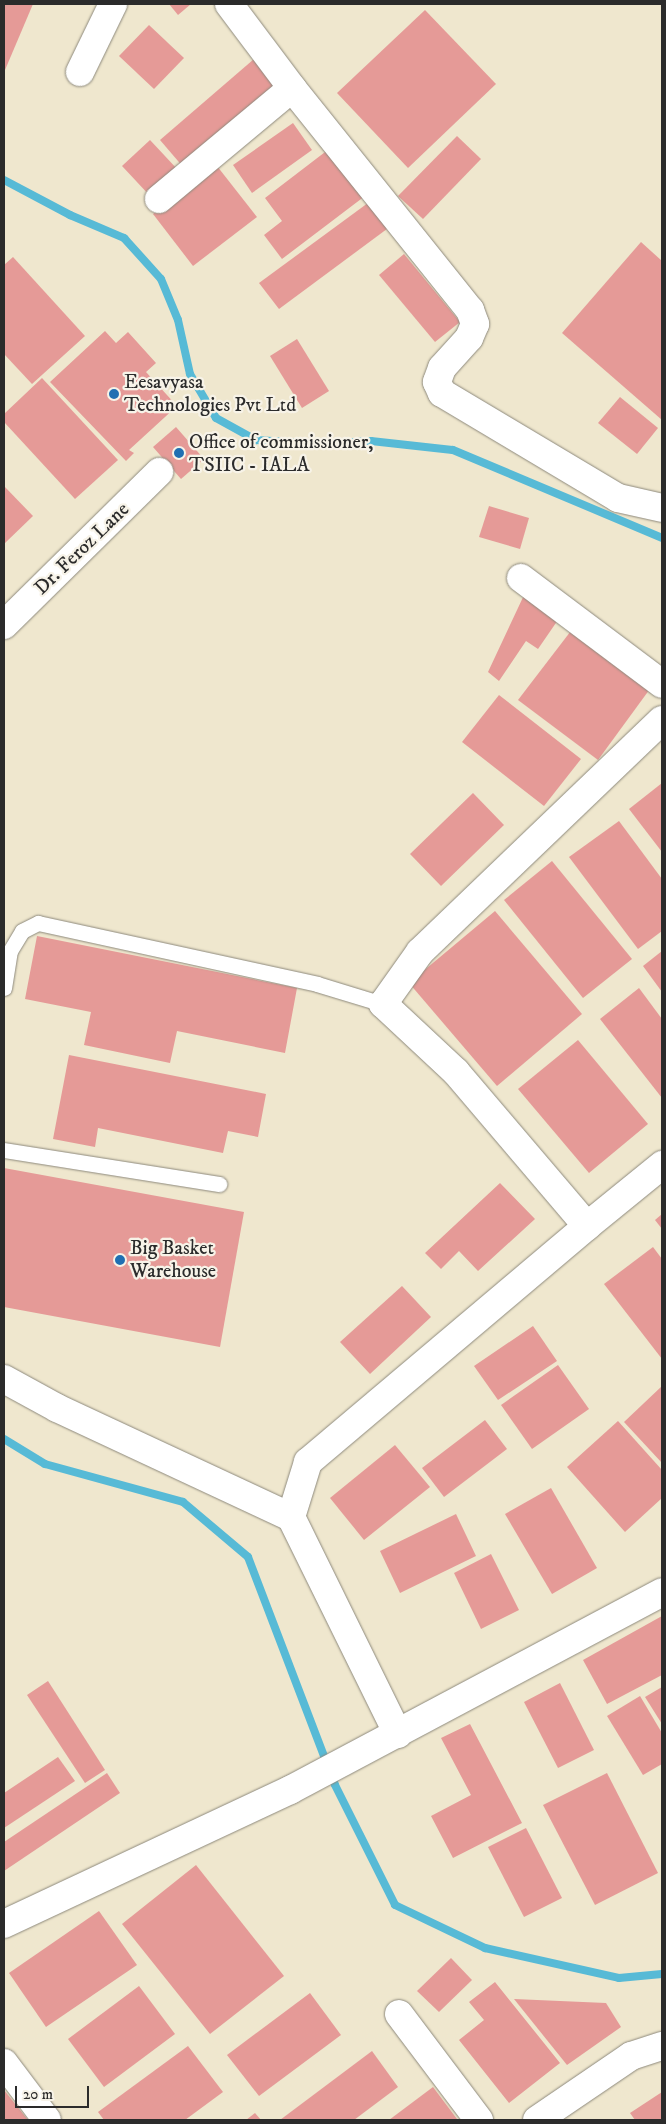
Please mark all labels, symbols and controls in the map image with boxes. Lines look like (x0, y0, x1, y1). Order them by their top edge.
place label: Eesavyasa Technologies Pvt Ltd (124, 370, 296, 417)
marker: Eesavyasa Technologies Pvt Ltd (108, 388, 120, 400)
place label: Office of commissioner, TSIIC - IALA (189, 430, 373, 477)
marker: Office of commissioner, TSIIC - IALA (173, 447, 185, 459)
street label: Dr. Feroz Lane (29, 498, 135, 600)
place label: Big Basket Warehouse (130, 1236, 216, 1283)
marker: Big Basket Warehouse (114, 1254, 126, 1266)
scale bar (18, 2076, 91, 2108)
text: 20 m (23, 2085, 53, 2104)

